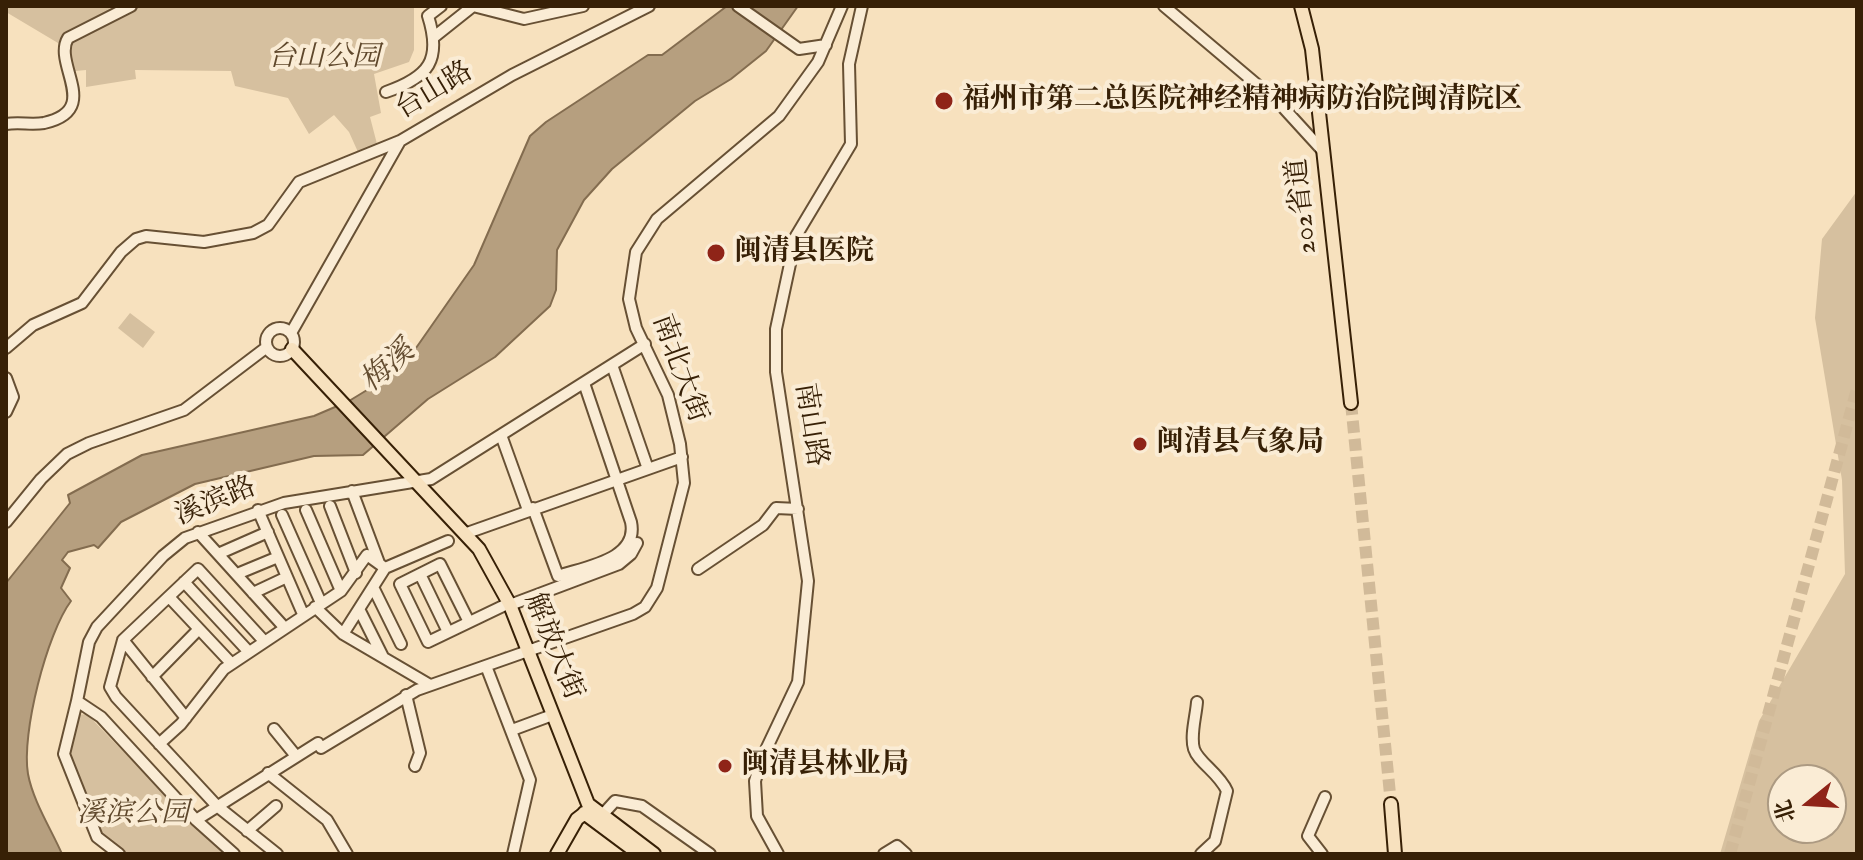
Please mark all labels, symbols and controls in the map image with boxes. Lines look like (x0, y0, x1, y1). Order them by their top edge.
park label: 台山公园 (268, 42, 380, 76)
street label: 台山路 (390, 56, 480, 128)
place label: 福州市第二总医院神经精神病防治院闽清院区 (962, 84, 1522, 118)
marker: 福州市第二总医院神经精神病防治院闽清院区 (933, 90, 955, 112)
street label: 202省道 (1282, 156, 1326, 256)
place label: 闽清县医院 (734, 236, 874, 270)
marker: 闽清县医院 (705, 242, 727, 264)
street label: 南北大街 (643, 311, 713, 427)
water label: 梅溪 (355, 335, 423, 401)
street label: 南山路 (786, 381, 832, 469)
place label: 闽清县气象局 (1156, 427, 1324, 461)
marker: 闽清县气象局 (1131, 435, 1149, 453)
street label: 溪滨路 (171, 472, 261, 534)
street label: 解放大街 (515, 589, 589, 705)
place label: 闽清县林业局 (741, 749, 909, 783)
marker: 闽清县林业局 (716, 757, 734, 775)
north arrow (1767, 764, 1847, 844)
text: 北 (1769, 796, 1803, 826)
park label: 溪滨公园 (77, 798, 189, 832)

